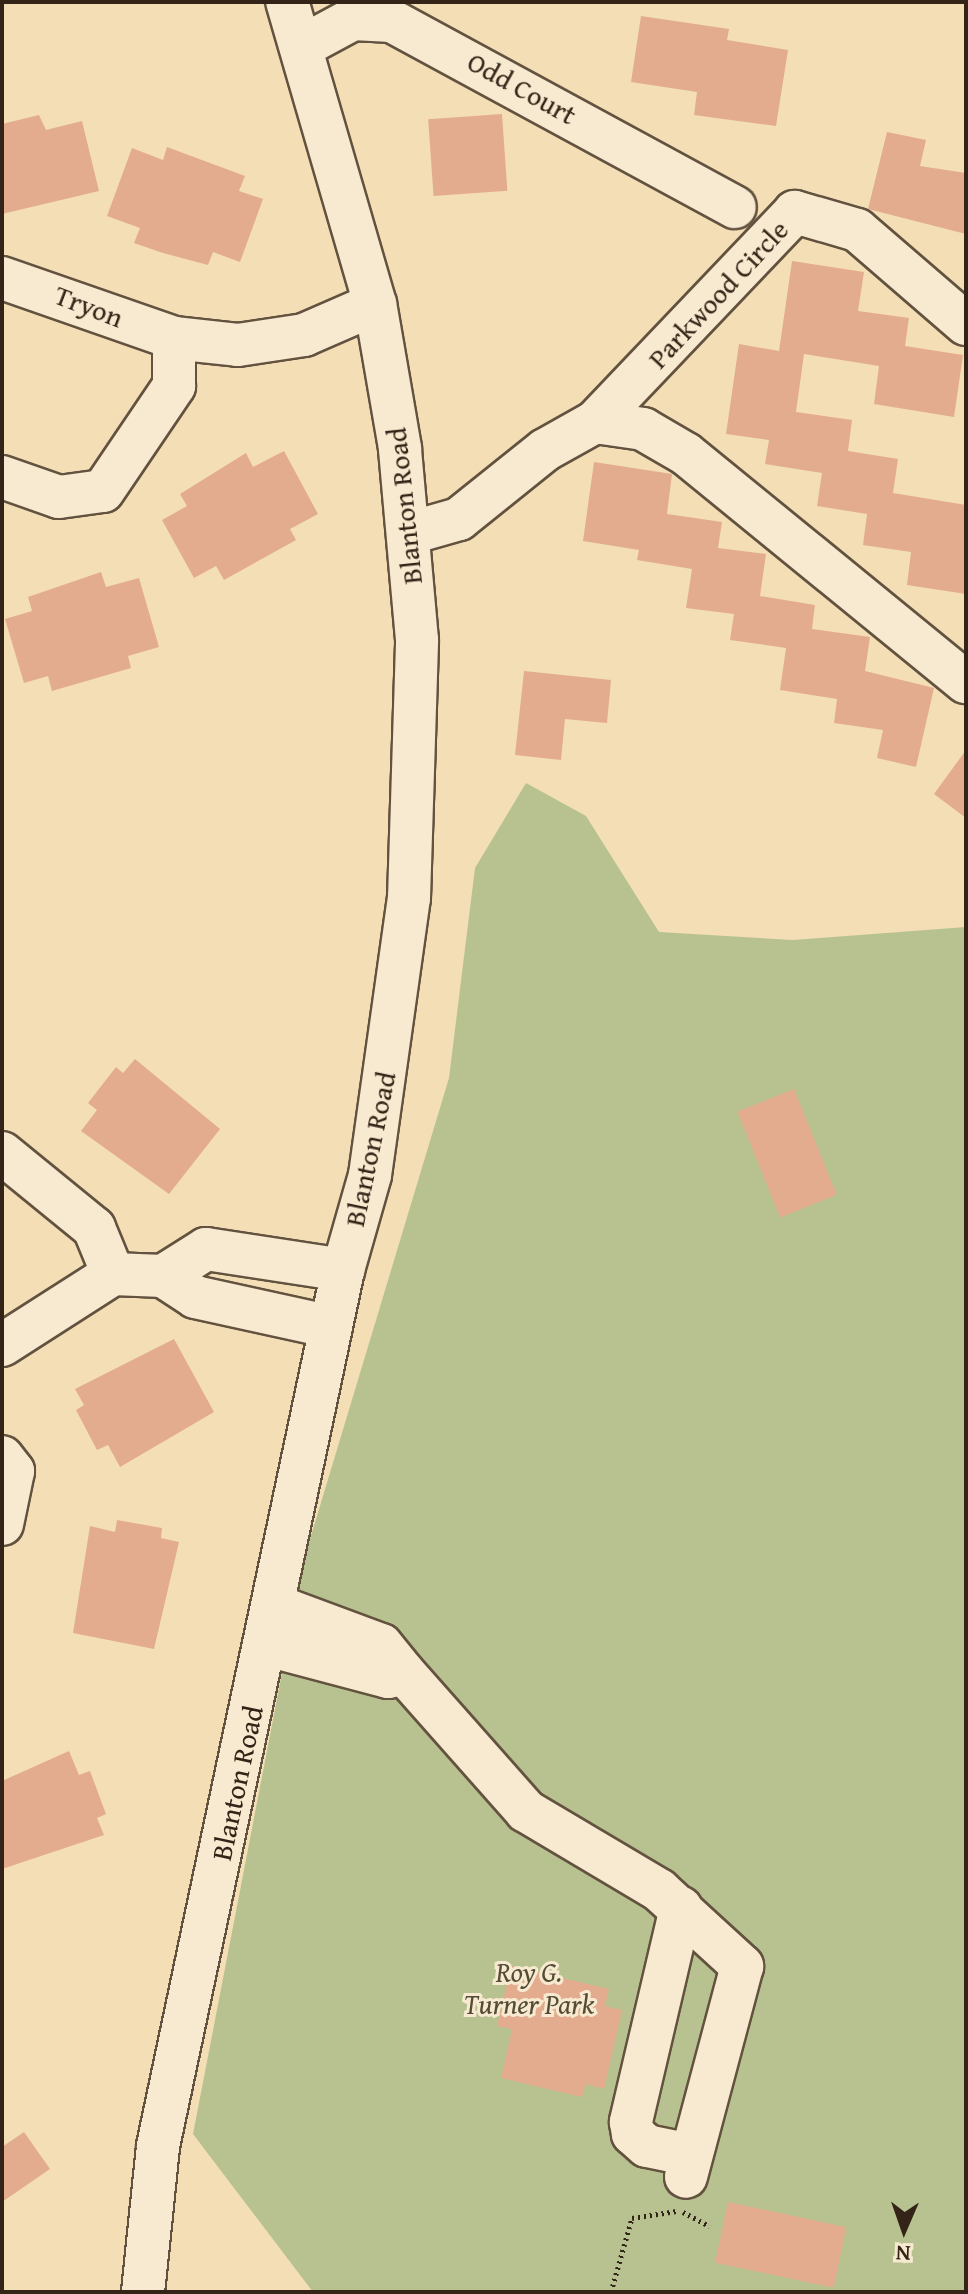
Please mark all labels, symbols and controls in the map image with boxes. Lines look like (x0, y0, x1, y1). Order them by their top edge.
street label: Odd Court (462, 44, 582, 132)
street label: Parkwood Circle (641, 213, 795, 375)
street label: Tryon (50, 278, 128, 334)
street label: Blanton Road (379, 426, 429, 586)
street label: Blanton Road (337, 1069, 403, 1229)
street label: Blanton Road (204, 1703, 270, 1863)
park label: Roy G. Turner Park (464, 1955, 594, 2021)
north arrow (864, 2190, 944, 2270)
text: N (895, 2238, 911, 2270)

